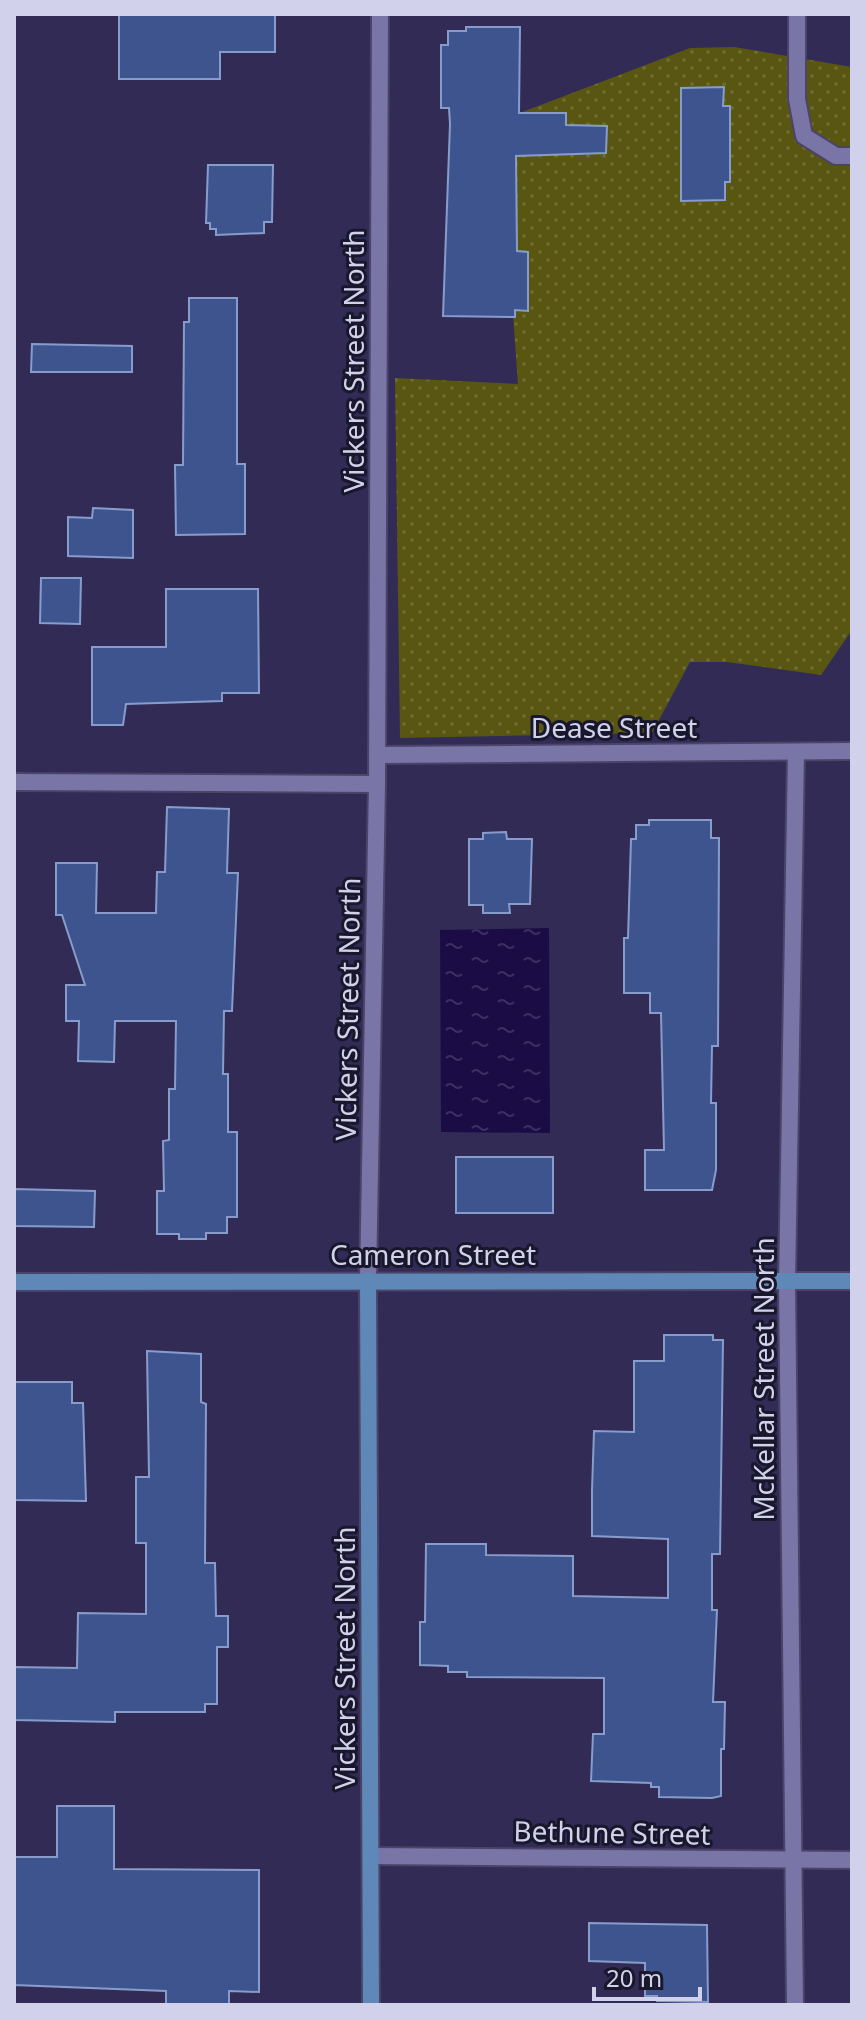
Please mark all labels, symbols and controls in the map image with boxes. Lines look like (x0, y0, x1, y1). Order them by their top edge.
street label: Vickers Street North (334, 229, 372, 493)
street label: Dease Street (531, 708, 697, 746)
street label: Vickers Street North (326, 877, 368, 1141)
street label: Cameron Street (330, 1235, 536, 1273)
street label: McKellar Street North (744, 1237, 782, 1521)
street label: Vickers Street North (325, 1526, 363, 1790)
street label: Bethune Street (513, 1811, 711, 1853)
scale bar (594, 1951, 700, 2001)
text: 20 m (606, 1961, 662, 1994)

